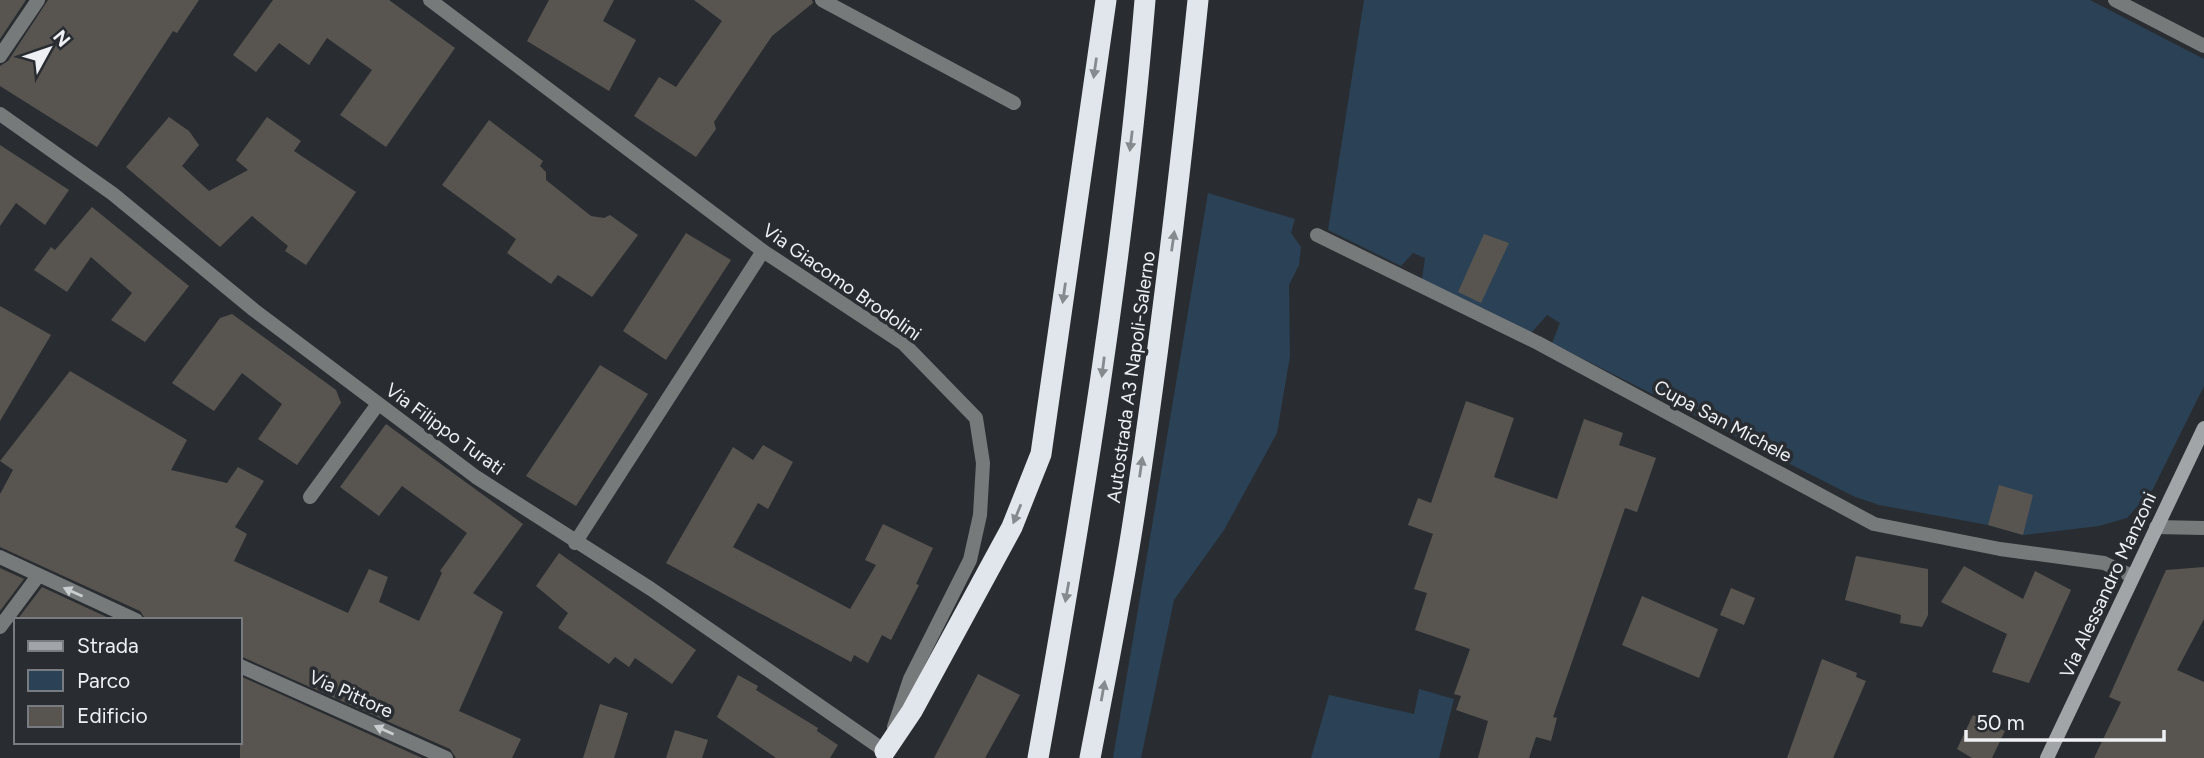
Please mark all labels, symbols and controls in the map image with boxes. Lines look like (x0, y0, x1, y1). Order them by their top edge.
north arrow (14, 14, 84, 84)
text: N (48, 25, 75, 51)
one-way arrow (1090, 57, 1101, 79)
one-way arrow (1126, 130, 1137, 152)
street label: Via Giacomo Brodolini (758, 219, 926, 345)
one-way arrow (1167, 230, 1178, 252)
street label: Autostrada A3 Napoli-Salerno (1102, 249, 1160, 505)
one-way arrow (1058, 282, 1069, 304)
one-way arrow (1097, 356, 1108, 378)
street label: Cupa San Michele (1650, 375, 1796, 467)
street label: Via Filippo Turati (381, 378, 509, 480)
one-way arrow (1136, 456, 1147, 478)
street label: Via Alessandro Manzoni (2055, 488, 2161, 682)
one-way arrow (1012, 504, 1023, 525)
one-way arrow (1062, 581, 1073, 603)
one-way arrow (63, 586, 84, 597)
legend (14, 618, 242, 744)
text: Strada (77, 633, 139, 658)
street label: Via Pittore (305, 665, 397, 723)
text: Parco (77, 668, 130, 693)
one-way arrow (1098, 680, 1109, 702)
scale bar (1966, 698, 2164, 742)
text: Edificio (77, 703, 148, 728)
text: 50 m (1976, 710, 2025, 735)
one-way arrow (374, 724, 394, 736)

